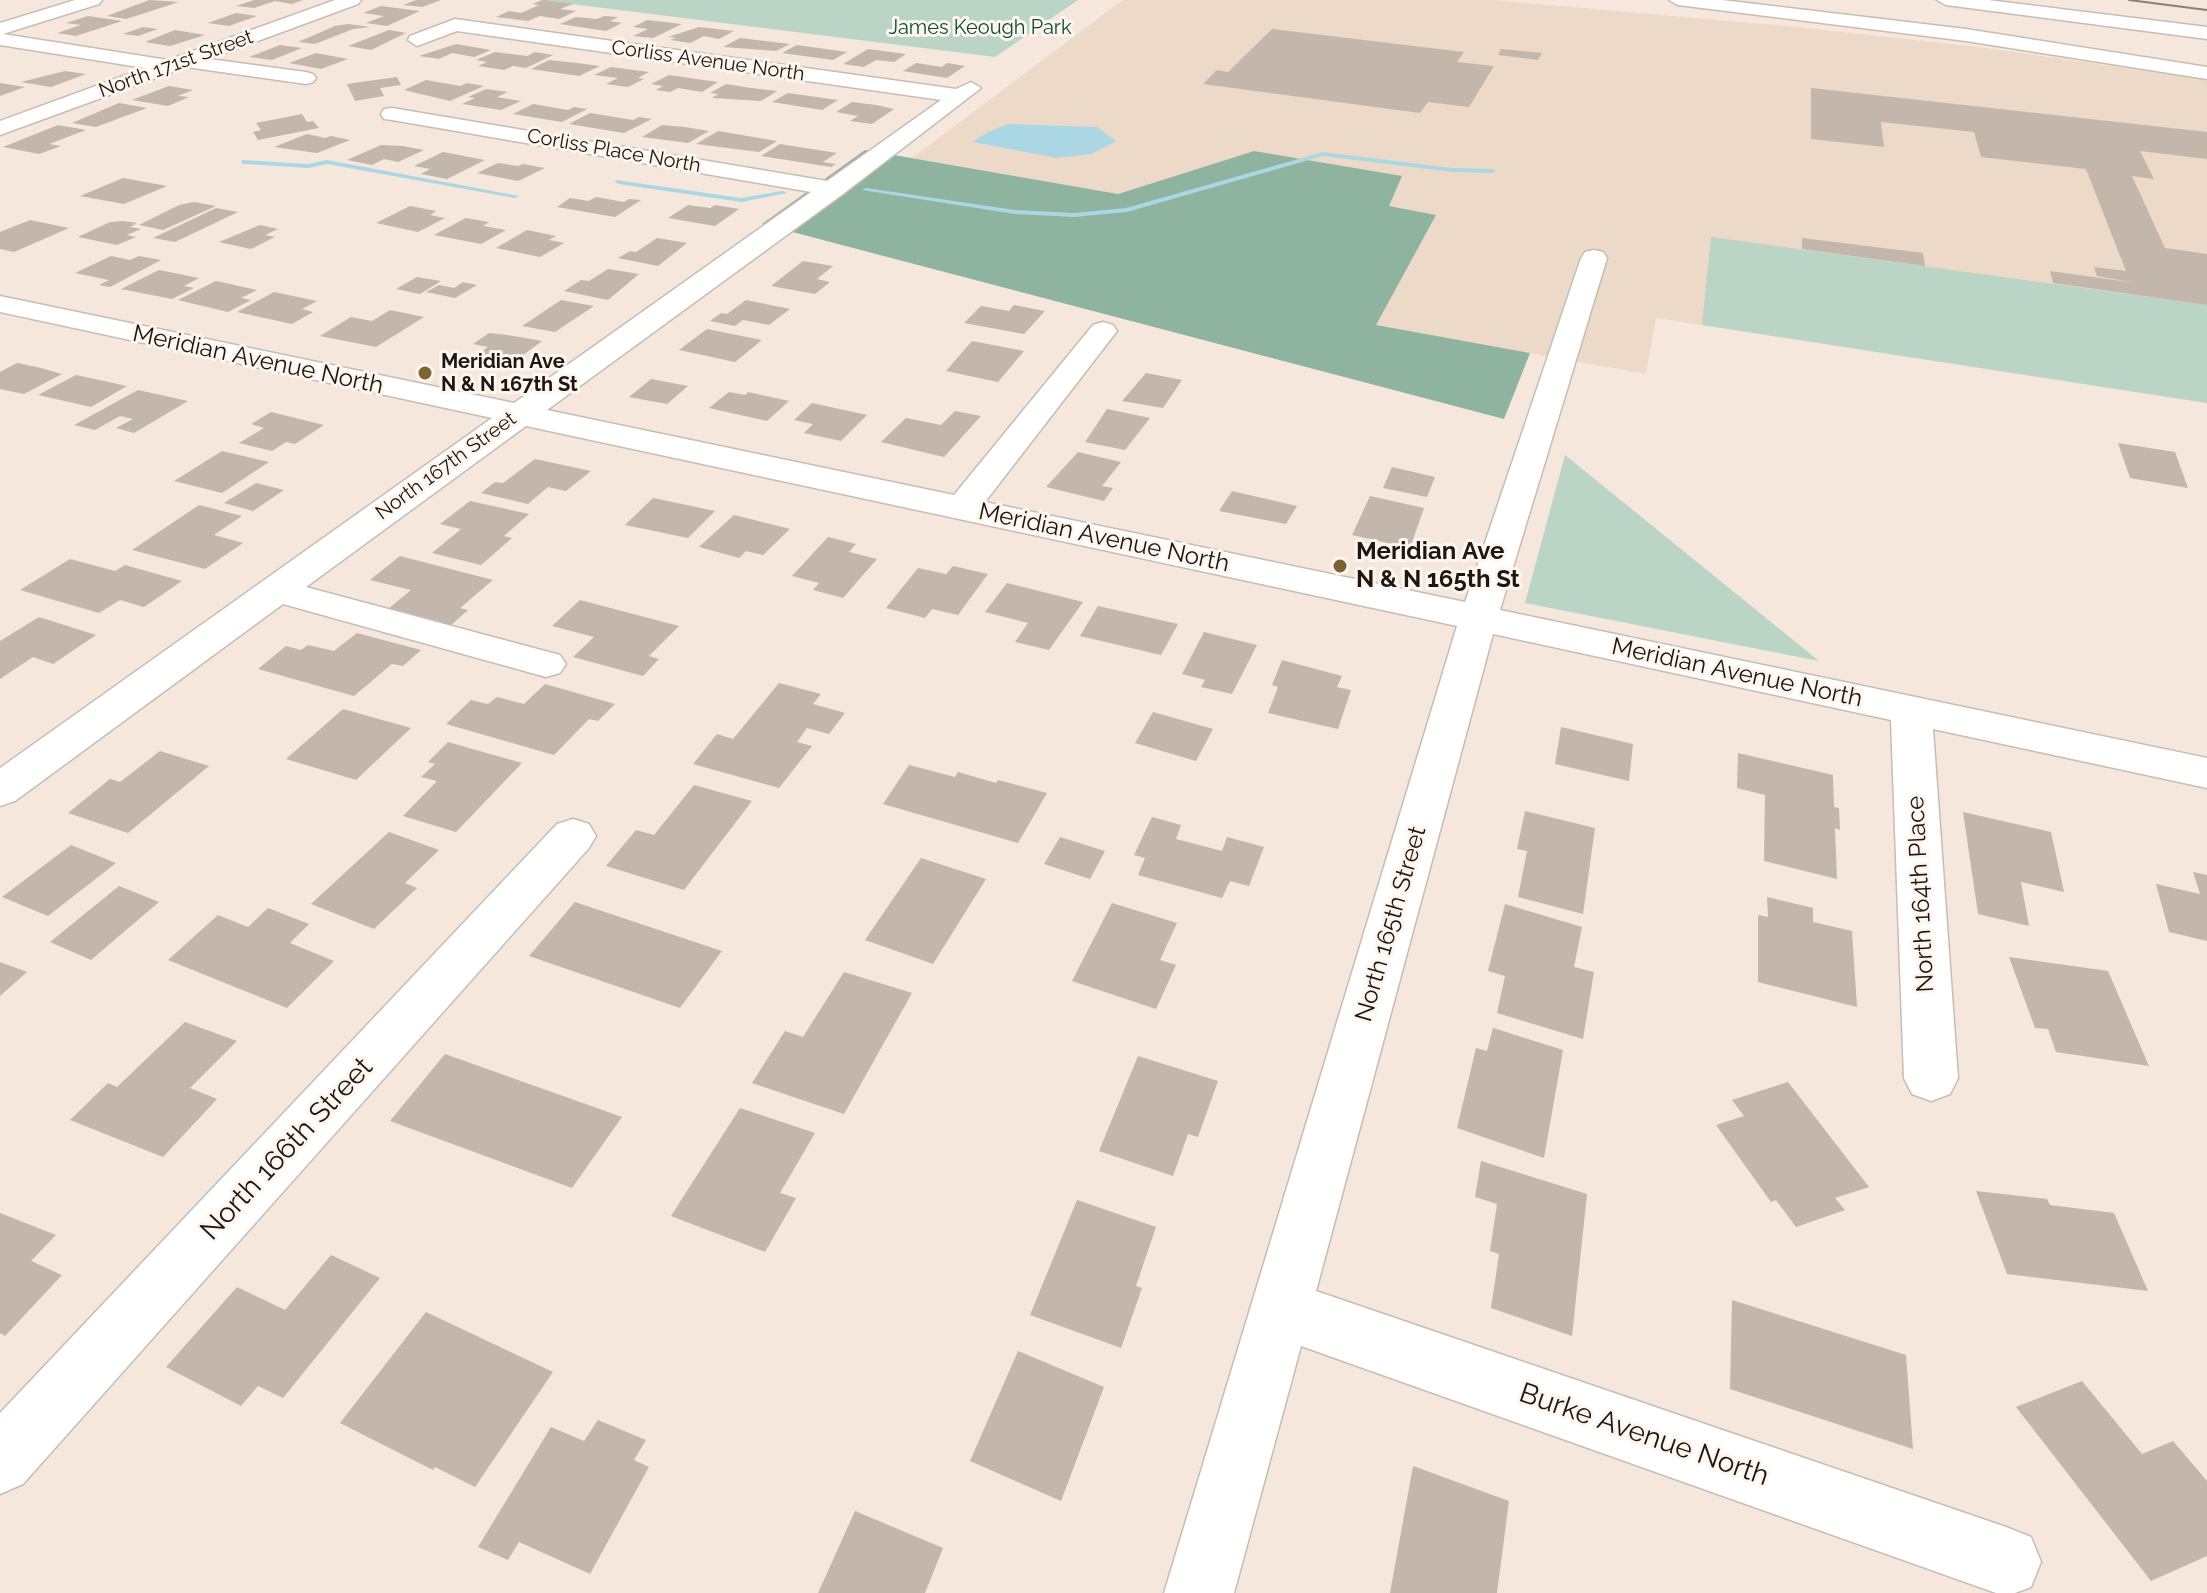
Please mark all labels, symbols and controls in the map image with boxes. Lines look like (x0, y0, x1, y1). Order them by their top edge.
park label: James Keough Park (889, 16, 1071, 40)
street label: North 171st Street (96, 25, 256, 103)
street label: Corliss Avenue North (610, 36, 806, 86)
street label: Corliss Place North (525, 124, 703, 178)
street label: Meridian Avenue North (130, 319, 386, 401)
place label: Meridian Ave N & N 167th St (441, 350, 578, 397)
marker: Meridian Ave N & N 167th St (416, 364, 434, 382)
street label: North 167th Street (371, 407, 521, 525)
street label: Meridian Avenue North (976, 497, 1232, 579)
place label: Meridian Ave N & N 165th St (1356, 538, 1520, 594)
marker: Meridian Ave N & N 165th St (1331, 557, 1349, 575)
street label: Meridian Avenue North (1609, 632, 1865, 714)
street label: North 164th Place (1901, 795, 1941, 993)
street label: North 165th Street (1349, 823, 1433, 1025)
street label: North 166th Street (194, 1051, 380, 1247)
street label: Burke Avenue North (1515, 1377, 1773, 1493)

